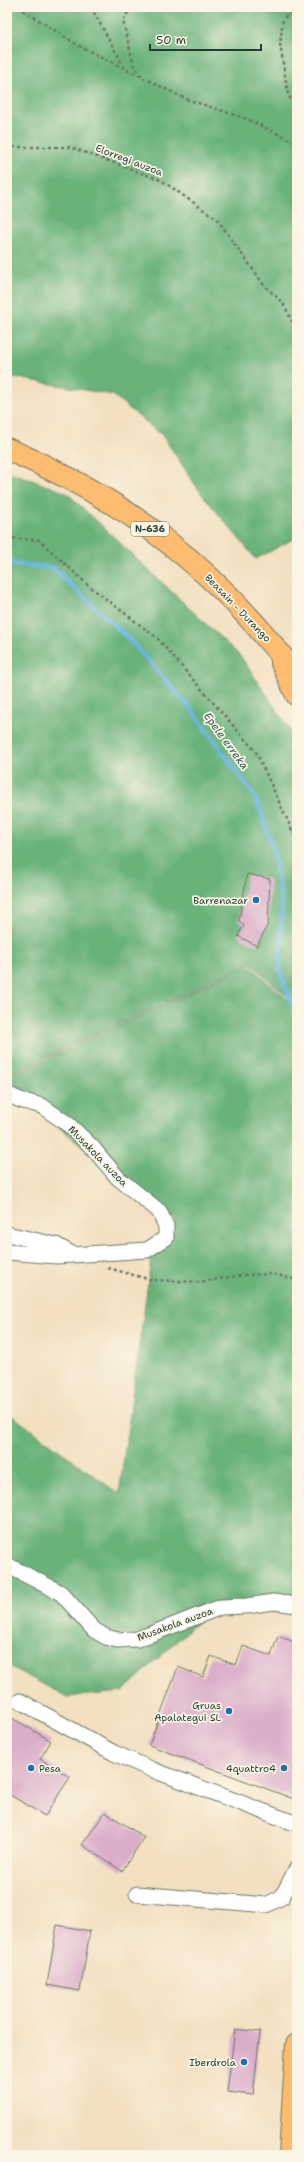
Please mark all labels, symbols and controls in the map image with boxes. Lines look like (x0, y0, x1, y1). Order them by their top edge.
scale bar (150, 26, 261, 52)
text: 50 m (156, 32, 186, 48)
street label: Elorregi auzoa (94, 141, 165, 179)
road number: N-636 (131, 522, 169, 536)
street label: Beasain - Durango (202, 571, 274, 645)
water label: Epele erreka (200, 709, 252, 773)
place label: Barrenazar (193, 894, 248, 907)
marker: Barrenazar (251, 895, 261, 905)
street label: Musakola auzoa (66, 1123, 131, 1190)
street label: Musakola auzoa (135, 1604, 215, 1644)
place label: Gruas Apalategui SL (154, 1699, 221, 1724)
marker: Gruas Apalategui SL (224, 1706, 234, 1716)
place label: Pesa (39, 1762, 62, 1775)
place label: 4quattro4 (226, 1762, 276, 1775)
marker: Pesa (26, 1763, 36, 1773)
marker: 4quattro4 (279, 1763, 289, 1773)
place label: Iberdrola (189, 2056, 237, 2069)
marker: Iberdrola (239, 2057, 249, 2067)

